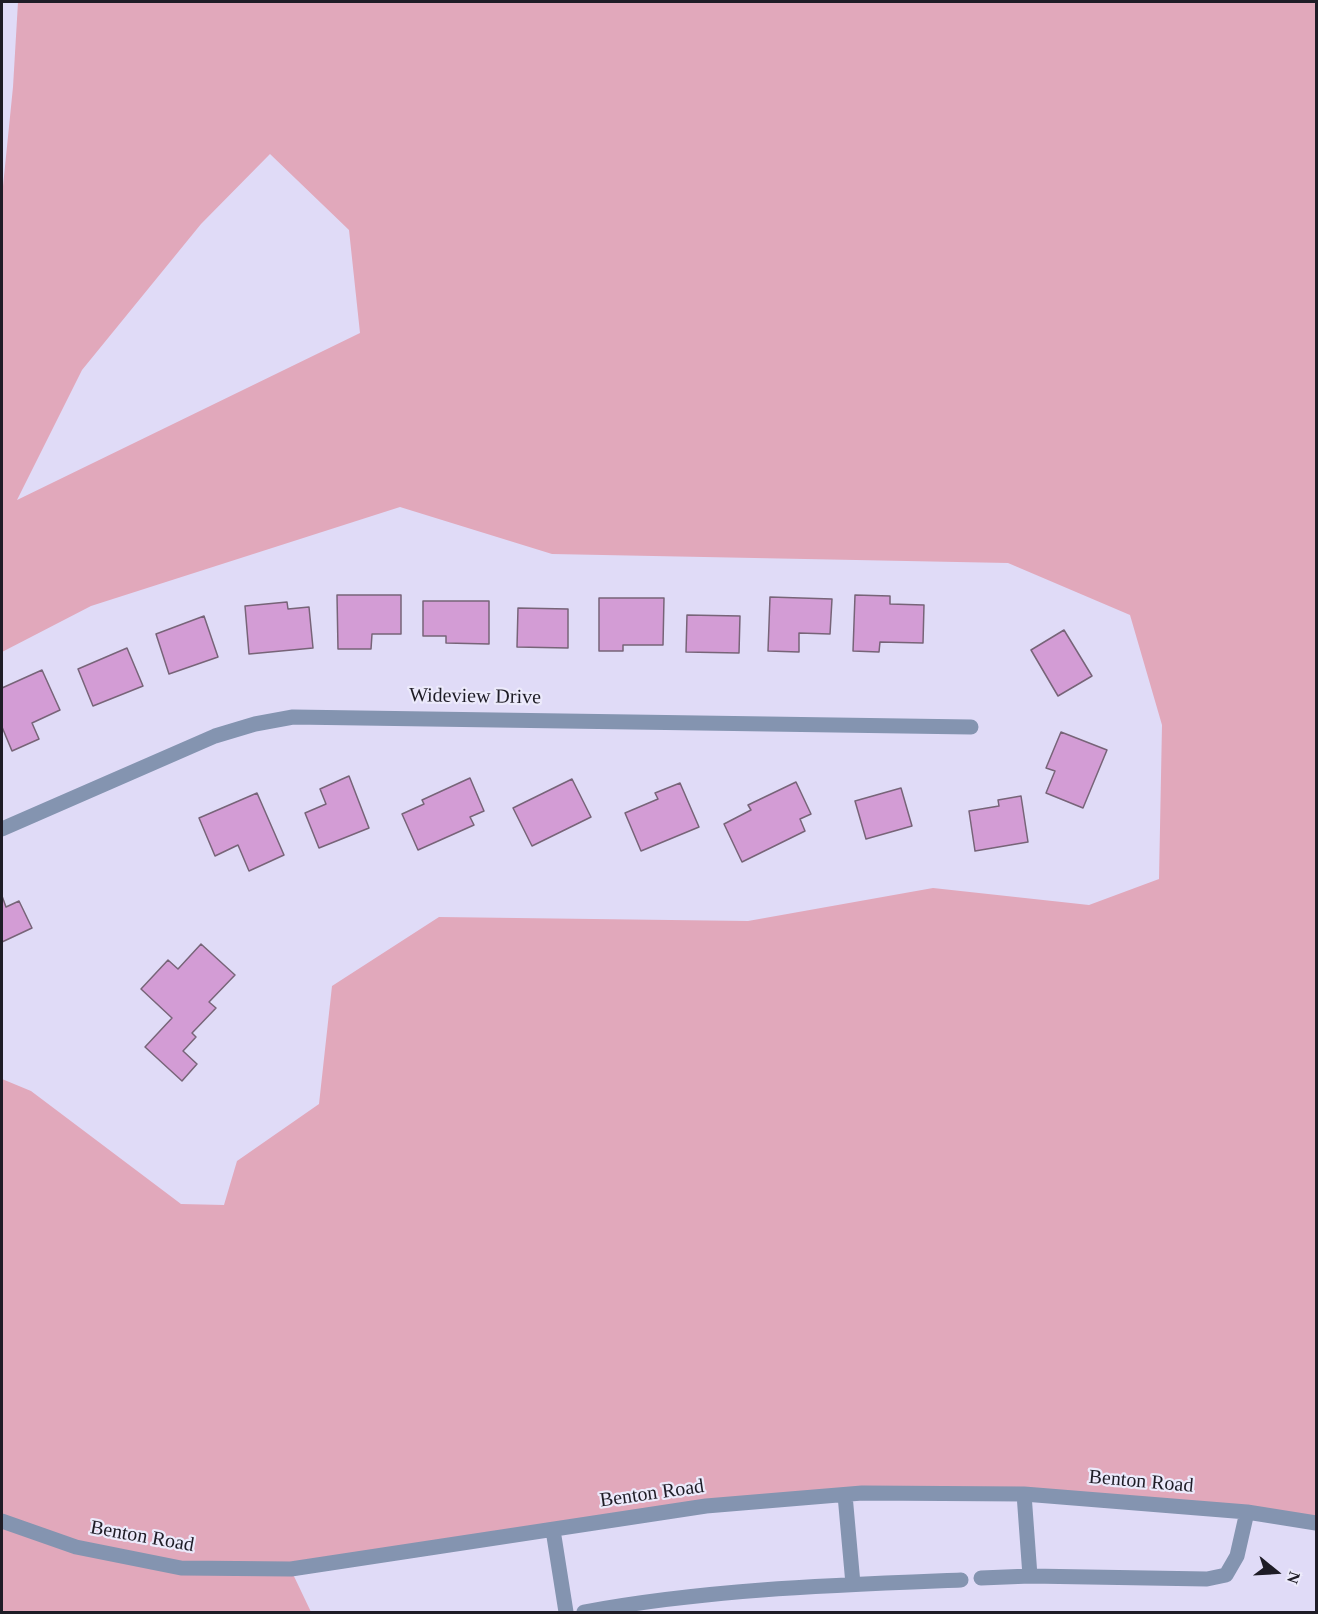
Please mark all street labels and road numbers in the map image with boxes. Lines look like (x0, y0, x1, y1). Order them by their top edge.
street label: Wideview Drive (409, 684, 541, 710)
street label: Benton Road (1088, 1465, 1194, 1499)
street label: Benton Road (598, 1475, 706, 1513)
street label: Benton Road (88, 1516, 196, 1558)

